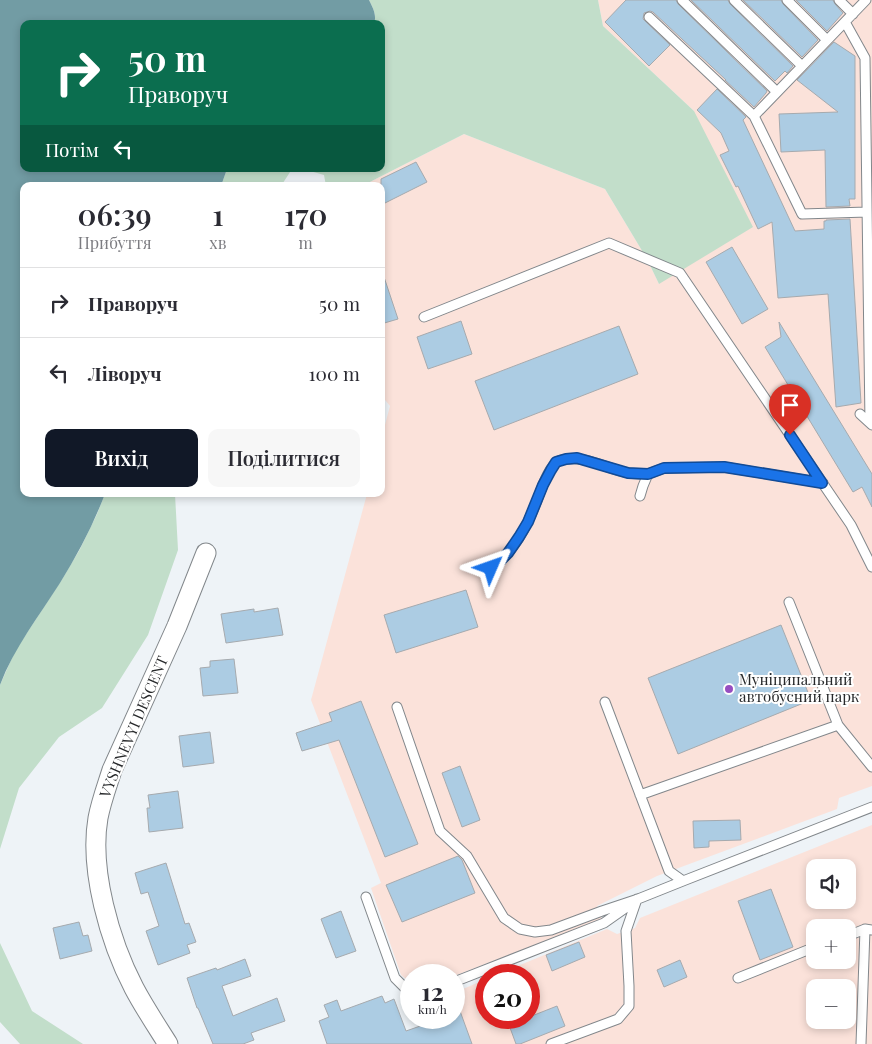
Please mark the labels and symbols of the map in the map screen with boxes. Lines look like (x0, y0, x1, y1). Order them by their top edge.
pin (769, 384, 811, 435)
position arrow (464, 541, 516, 593)
street label: VYSHNEVYI DESCENT (94, 653, 172, 801)
place label: Муніципальний автобусний парк (739, 669, 860, 706)
marker: Муніципальний автобусний парк (723, 683, 735, 695)
speed limit sign: 20 (475, 964, 540, 1029)

